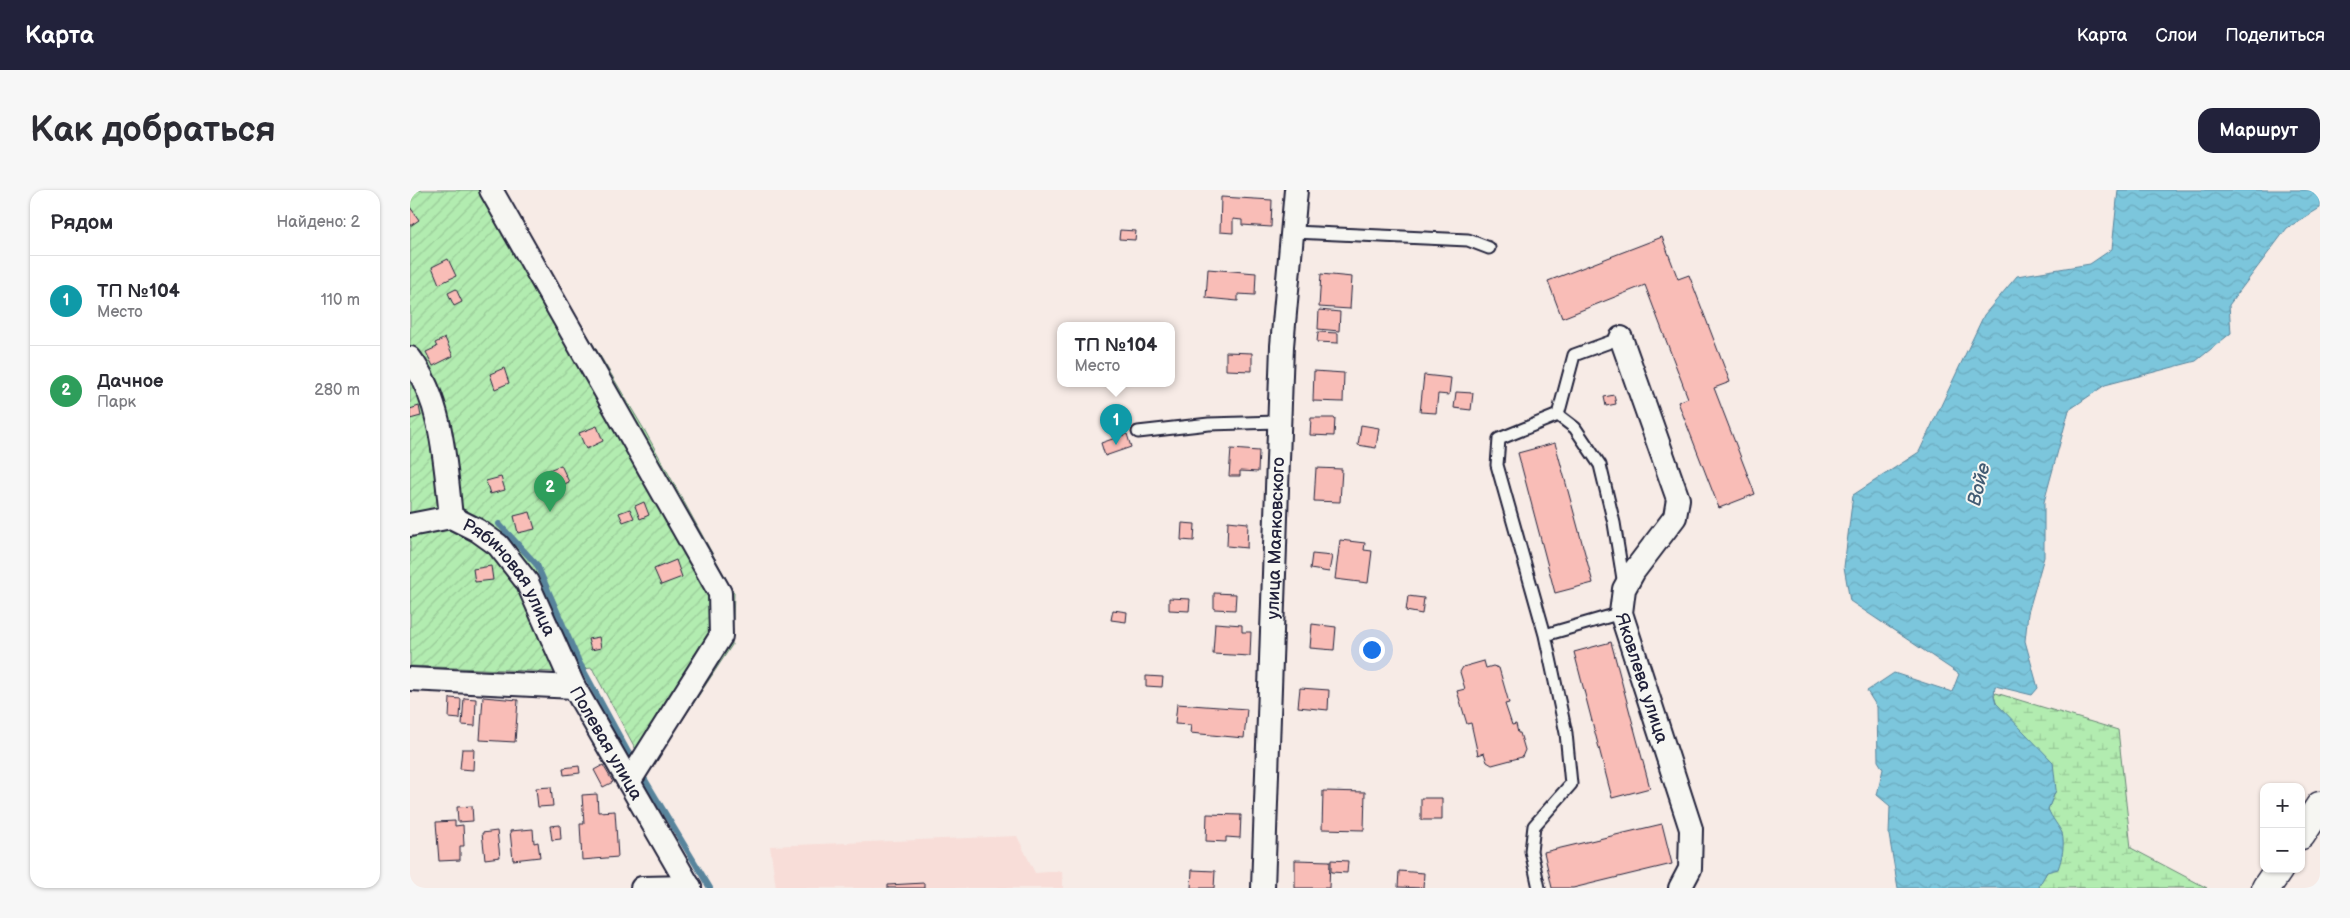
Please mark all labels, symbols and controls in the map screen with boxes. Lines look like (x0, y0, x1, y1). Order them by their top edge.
text: Карта (25, 21, 94, 50)
text: Карта (2077, 25, 2127, 46)
text: Слои (2155, 25, 2197, 46)
text: Поделиться (2225, 25, 2325, 46)
button: Маршрут (2198, 108, 2320, 153)
text: Как добраться (30, 109, 276, 152)
text: Рядом (50, 210, 113, 235)
text: Найдено: 2 (276, 213, 360, 232)
text: ТП №104 (97, 280, 180, 303)
text: 1 (63, 291, 69, 310)
text: 110 m (321, 291, 360, 310)
text: Место (97, 303, 143, 322)
popup (1057, 322, 1175, 387)
text: ТП №104 (1074, 334, 1158, 357)
text: Место (1074, 357, 1120, 376)
text: Дачное (97, 370, 164, 393)
text: 2 (61, 381, 71, 400)
text: 280 m (314, 381, 360, 400)
text: Парк (97, 393, 136, 412)
pin: 1 (1100, 404, 1132, 445)
street label: улица Маяковского (1262, 457, 1289, 620)
water label: Войе (1963, 460, 1996, 508)
pin: 2 (534, 471, 566, 512)
street label: Рябиновая улица (459, 514, 560, 640)
street label: Яковлева улица (1611, 610, 1673, 746)
your location (1359, 637, 1385, 663)
street label: Полевая улица (565, 683, 647, 804)
map controls (2260, 783, 2305, 873)
button: + (2260, 783, 2305, 828)
button: − (2260, 828, 2305, 873)

